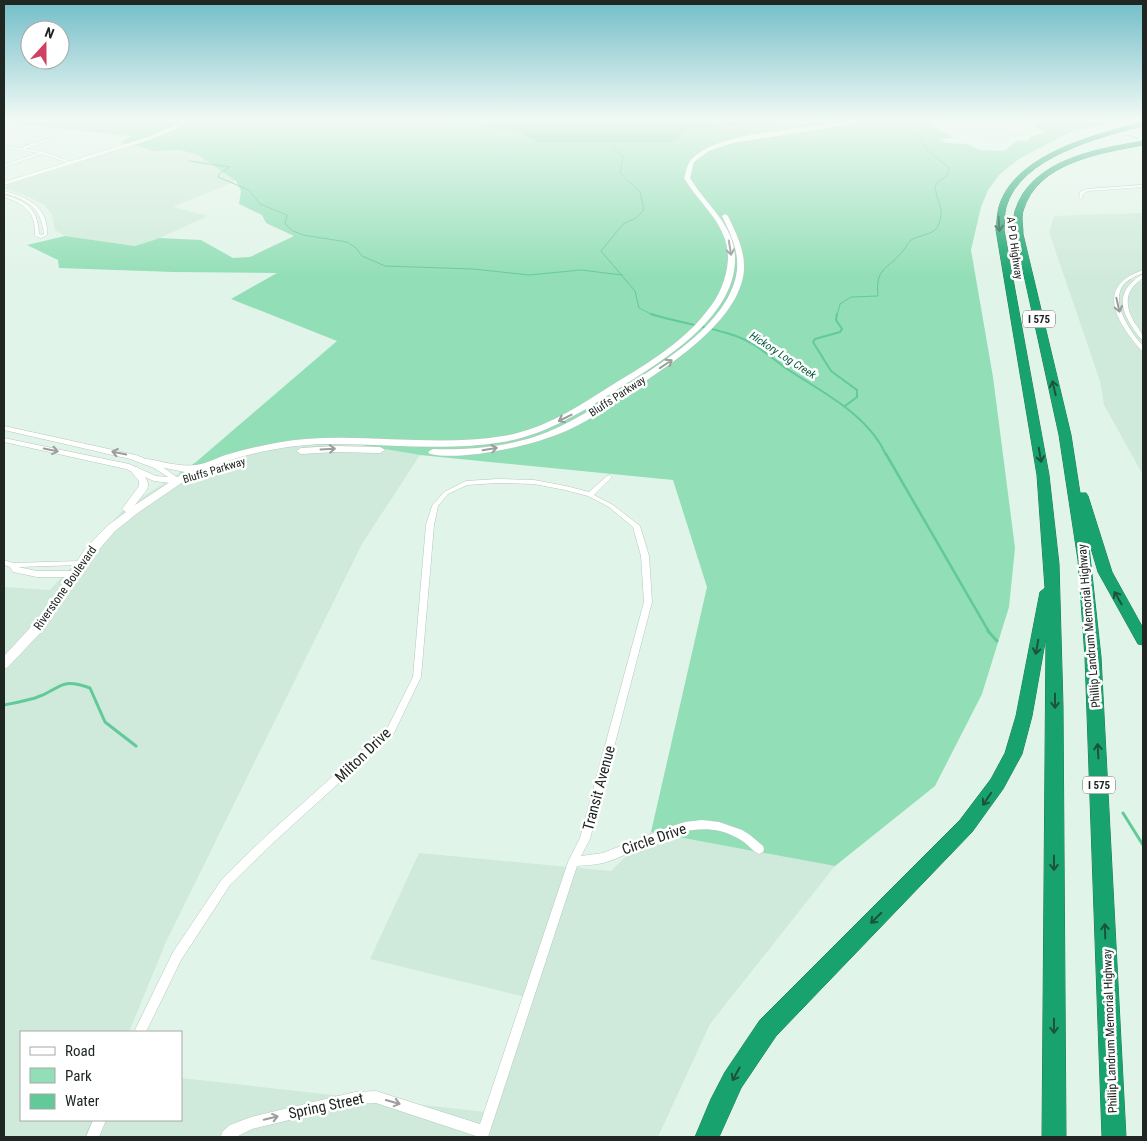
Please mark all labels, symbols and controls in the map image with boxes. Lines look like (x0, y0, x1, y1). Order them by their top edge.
north arrow (20, 20, 70, 70)
text: N (43, 24, 57, 42)
one-way arrow (995, 216, 1004, 232)
street label: A P D Highway (1004, 216, 1025, 281)
one-way arrow (725, 240, 735, 256)
one-way arrow (1114, 296, 1123, 312)
road number: I 575 (1023, 310, 1055, 328)
water label: Hickory Log Creek (747, 329, 819, 382)
one-way arrow (658, 359, 672, 369)
street label: Bluffs Parkway (587, 373, 648, 420)
one-way arrow (1049, 380, 1058, 396)
one-way arrow (558, 414, 573, 423)
one-way arrow (482, 444, 498, 454)
one-way arrow (319, 445, 335, 454)
one-way arrow (43, 446, 59, 456)
one-way arrow (1035, 447, 1045, 463)
one-way arrow (112, 448, 128, 457)
street label: Bluffs Parkway (181, 455, 247, 486)
street label: Riverstone Boulevard (31, 543, 99, 633)
street label: Phillip Landrum Memorial Highway (1075, 544, 1103, 708)
one-way arrow (1113, 591, 1123, 605)
one-way arrow (1032, 639, 1042, 655)
one-way arrow (1050, 692, 1060, 708)
street label: Milton Drive (331, 724, 395, 786)
street label: Transit Avenue (579, 743, 619, 833)
one-way arrow (1093, 744, 1102, 760)
road number: I 575 (1083, 776, 1115, 794)
one-way arrow (982, 792, 992, 806)
street label: Circle Drive (619, 820, 689, 858)
one-way arrow (1049, 854, 1059, 871)
one-way arrow (870, 912, 882, 924)
one-way arrow (1101, 923, 1110, 939)
street label: Phillip Landrum Memorial Highway (1100, 949, 1120, 1113)
one-way arrow (1049, 1017, 1059, 1033)
legend (20, 1031, 182, 1121)
text: Road (65, 1042, 95, 1060)
one-way arrow (731, 1066, 740, 1081)
text: Park (65, 1067, 92, 1085)
street label: Spring Street (287, 1089, 365, 1123)
text: Water (65, 1092, 100, 1110)
one-way arrow (384, 1097, 400, 1107)
one-way arrow (262, 1113, 278, 1122)

